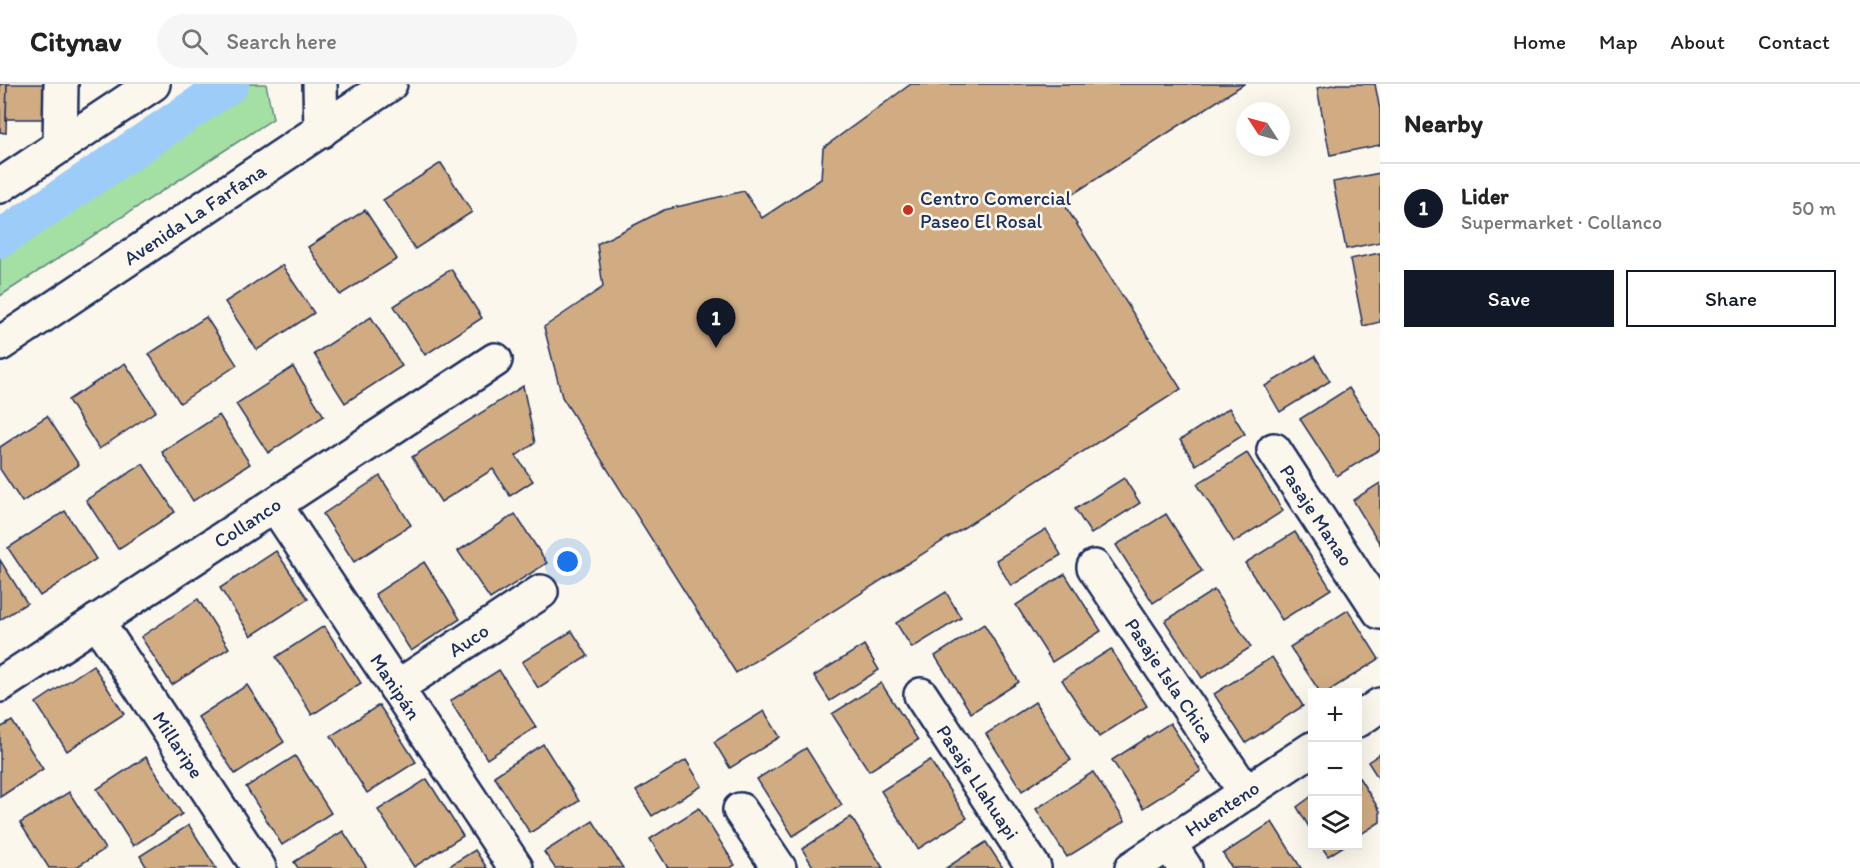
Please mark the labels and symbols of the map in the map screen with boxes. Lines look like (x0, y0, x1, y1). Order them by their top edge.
north arrow (1236, 102, 1290, 156)
street label: Avenida La Farfana (119, 158, 271, 270)
place label: Centro Comercial Paseo El Rosal (920, 186, 1072, 233)
marker: Centro Comercial Paseo El Rosal (901, 203, 915, 217)
pin: 1 (696, 298, 736, 348)
street label: Pasaje Manao (1275, 460, 1359, 571)
street label: Collanco (209, 492, 285, 553)
your location (553, 547, 582, 576)
street label: Pasaje Isla Chica (1120, 613, 1220, 747)
street label: Auco (444, 618, 493, 662)
street label: Manipán (365, 649, 426, 724)
street label: Millaripe (148, 707, 209, 783)
street label: Pasaje Llahuapi (932, 720, 1024, 844)
street label: Huenteno (1180, 775, 1264, 842)

